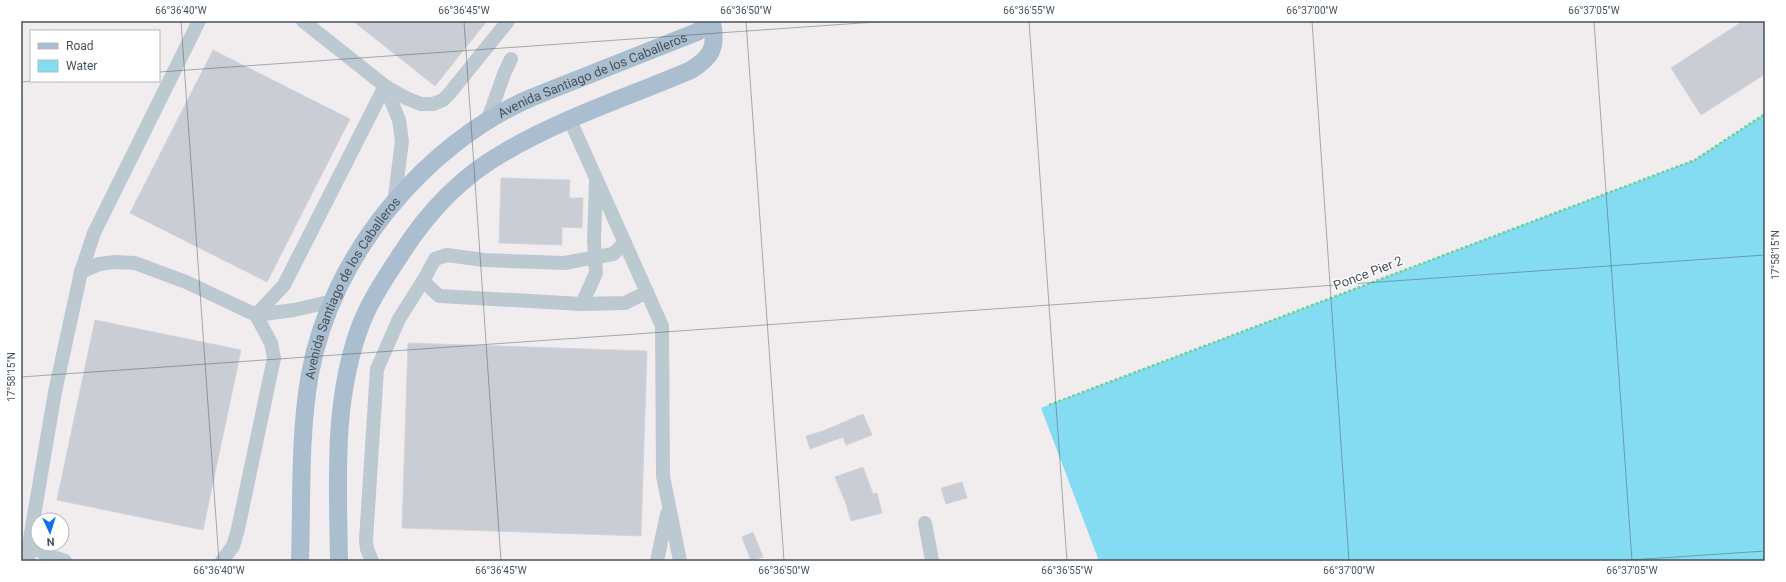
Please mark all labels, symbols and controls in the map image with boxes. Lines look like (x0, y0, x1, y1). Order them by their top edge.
text: 66°36'40"W (155, 5, 207, 16)
text: 66°36'45"W (438, 5, 490, 16)
text: 66°36'50"W (720, 5, 772, 16)
text: 66°36'55"W (1003, 5, 1055, 16)
text: 66°37'00"W (1286, 5, 1338, 16)
text: 66°37'05"W (1568, 5, 1620, 16)
street label: Avenida Santiago de los Caballeros (495, 29, 689, 121)
legend (30, 30, 160, 82)
text: Road (66, 39, 94, 53)
text: Water (66, 59, 97, 73)
street label: Avenida Santiago de los Caballeros (302, 193, 403, 380)
text: 17°58'15"N (1770, 230, 1781, 280)
street label: Ponce Pier 2 (1331, 253, 1405, 293)
text: 17°58'15"N (6, 352, 17, 402)
north arrow (30, 512, 70, 552)
text: N (46, 535, 55, 548)
text: 66°36'40"W (193, 565, 245, 576)
text: 66°36'45"W (475, 565, 527, 576)
text: 66°36'50"W (758, 565, 810, 576)
text: 66°36'55"W (1041, 565, 1093, 576)
text: 66°37'00"W (1323, 565, 1375, 576)
text: 66°37'05"W (1606, 565, 1658, 576)

